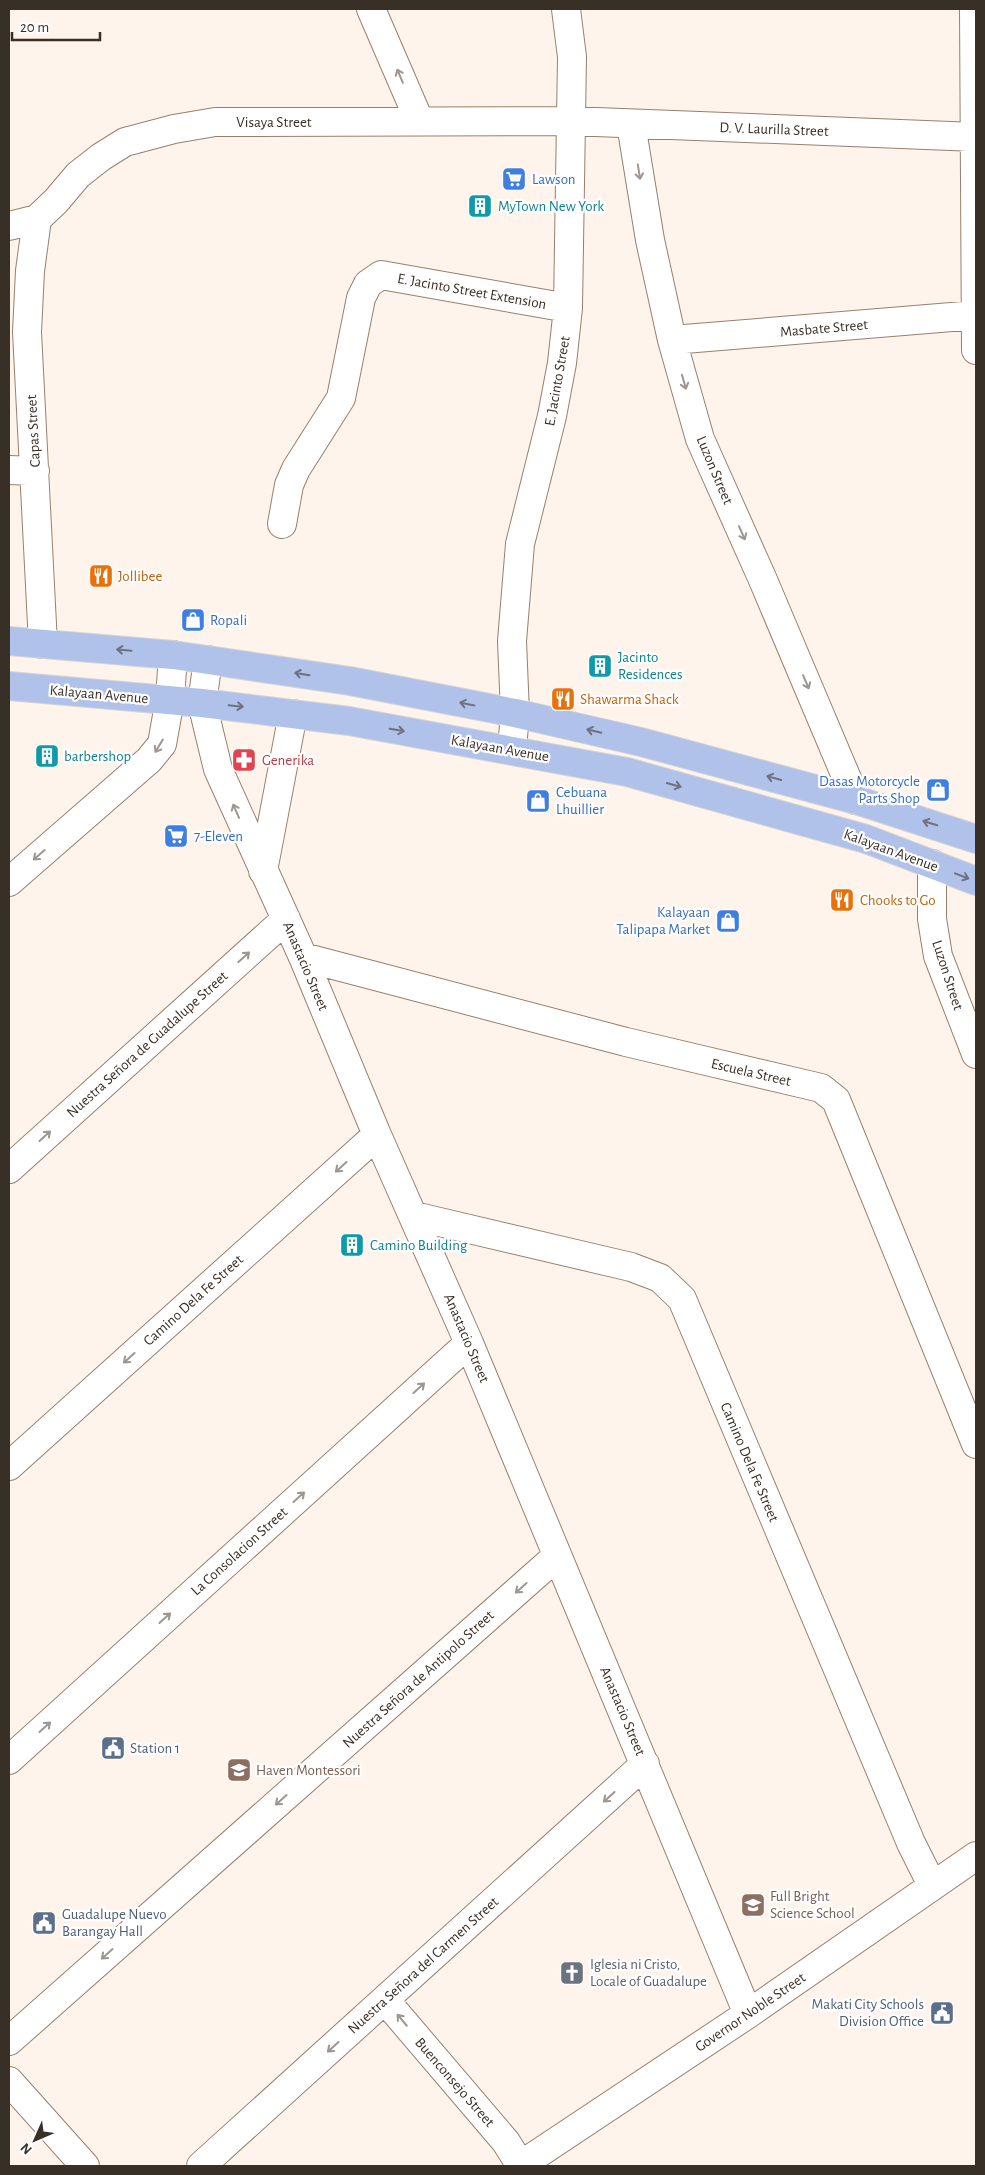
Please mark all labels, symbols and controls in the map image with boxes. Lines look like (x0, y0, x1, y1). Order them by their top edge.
scale bar (12, 10, 100, 42)
text: 20 m (20, 20, 49, 35)
one-way arrow (394, 69, 404, 84)
street label: Visaya Street (236, 115, 312, 130)
street label: D. V. Laurilla Street (719, 120, 829, 139)
one-way arrow (634, 163, 644, 179)
supermarket icon: Lawson (501, 166, 527, 192)
place label: Lawson (532, 172, 576, 187)
building icon: MyTown New York (467, 193, 493, 219)
place label: MyTown New York (498, 199, 604, 214)
street label: E. Jacinto Street Extension (396, 271, 548, 312)
street label: Masbate Street (780, 317, 869, 340)
street label: E. Jacinto Street (542, 335, 573, 427)
one-way arrow (679, 373, 689, 389)
street label: Capas Street (24, 394, 43, 468)
street label: Luzon Street (693, 434, 736, 507)
one-way arrow (738, 525, 748, 540)
restaurant icon: Jollibee (88, 563, 114, 589)
place label: Jollibee (118, 569, 162, 584)
shop icon: Ropali (180, 607, 206, 633)
place label: Ropali (210, 613, 247, 628)
one-way arrow (116, 646, 132, 655)
place label: Jacinto Residences (618, 650, 683, 682)
building icon: Jacinto Residences (587, 653, 613, 679)
one-way arrow (294, 668, 310, 678)
one-way arrow (802, 674, 812, 689)
street label: Kalayaan Avenue (49, 683, 149, 706)
restaurant icon: Shawarma Shack (550, 686, 576, 712)
place label: Shawarma Shack (580, 692, 679, 707)
one-way arrow (459, 699, 475, 708)
one-way arrow (228, 701, 244, 711)
one-way arrow (389, 725, 405, 735)
one-way arrow (586, 726, 602, 735)
street label: Kalayaan Avenue (450, 732, 550, 765)
one-way arrow (153, 739, 164, 753)
building icon: barbershop (34, 743, 60, 769)
pharmacy icon: Generika (231, 747, 257, 773)
place label: barbershop (64, 749, 131, 764)
place label: Generika (262, 753, 314, 768)
one-way arrow (767, 772, 783, 782)
place label: Dasas Motorcycle Parts Shop (819, 774, 920, 806)
shop icon: Dasas Motorcycle Parts Shop (925, 777, 951, 803)
one-way arrow (666, 781, 682, 790)
place label: Cebuana Lhuillier (556, 785, 607, 817)
shop icon: Cebuana Lhuillier (525, 788, 551, 814)
one-way arrow (231, 804, 241, 819)
one-way arrow (923, 817, 939, 827)
supermarket icon: 7-Eleven (163, 823, 189, 849)
street label: Kalayaan Avenue (842, 826, 940, 875)
place label: 7-Eleven (194, 829, 243, 844)
one-way arrow (33, 850, 46, 861)
one-way arrow (954, 872, 970, 881)
restaurant icon: Chooks to Go (829, 887, 855, 913)
place label: Chooks to Go (860, 893, 936, 908)
place label: Kalayaan Talipapa Market (616, 905, 710, 937)
shop icon: Kalayaan Talipapa Market (715, 908, 741, 934)
street label: Anastacio Street (280, 920, 331, 1013)
street label: Luzon Street (929, 938, 966, 1012)
one-way arrow (237, 951, 250, 963)
street label: Nuestra Señora de Guadalupe Street (64, 968, 231, 1120)
street label: Escuela Street (709, 1056, 792, 1089)
one-way arrow (38, 1130, 51, 1142)
one-way arrow (334, 1162, 347, 1173)
building icon: Camino Building (339, 1232, 365, 1258)
place label: Camino Building (370, 1238, 468, 1253)
street label: Camino Dela Fe Street (141, 1252, 246, 1349)
street label: Anastacio Street (441, 1292, 492, 1385)
one-way arrow (123, 1352, 136, 1364)
one-way arrow (413, 1382, 426, 1394)
street label: Camino Dela Fe Street (718, 1400, 782, 1524)
one-way arrow (292, 1491, 305, 1503)
street label: La Consolacion Street (188, 1504, 291, 1598)
one-way arrow (514, 1582, 527, 1594)
street label: Nuestra Señora de Antipolo Street (340, 1608, 497, 1751)
one-way arrow (159, 1612, 172, 1624)
street label: Anastacio Street (597, 1665, 648, 1758)
one-way arrow (38, 1721, 51, 1733)
public building icon: Station 1 (100, 1735, 126, 1761)
place label: Station 1 (130, 1741, 180, 1756)
school or university icon: Haven Montessori (226, 1757, 252, 1783)
place label: Haven Montessori (256, 1763, 361, 1778)
one-way arrow (603, 1791, 616, 1803)
one-way arrow (275, 1794, 288, 1806)
place label: Full Bright Science School (770, 1889, 855, 1921)
school or university icon: Full Bright Science School (740, 1892, 766, 1918)
street label: Nuestra Señora del Carmen Street (345, 1894, 502, 2037)
place label: Guadalupe Nuevo Barangay Hall (62, 1907, 167, 1939)
public building icon: Guadalupe Nuevo Barangay Hall (31, 1910, 57, 1936)
one-way arrow (101, 1948, 114, 1959)
place label: Iglesia ni Cristo, Locale of Guadalupe (590, 1957, 707, 1989)
church icon: Iglesia ni Cristo, Locale of Guadalupe (559, 1960, 585, 1986)
street label: Governor Noble Street (692, 1970, 808, 2055)
place label: Makati City Schools Division Office (812, 1997, 924, 2029)
public building icon: Makati City Schools Division Office (929, 2000, 955, 2026)
one-way arrow (396, 2014, 408, 2027)
street label: Buenconsejo Street (412, 2035, 497, 2130)
one-way arrow (327, 2041, 340, 2053)
north arrow (10, 2115, 60, 2165)
text: N (18, 2140, 35, 2157)

